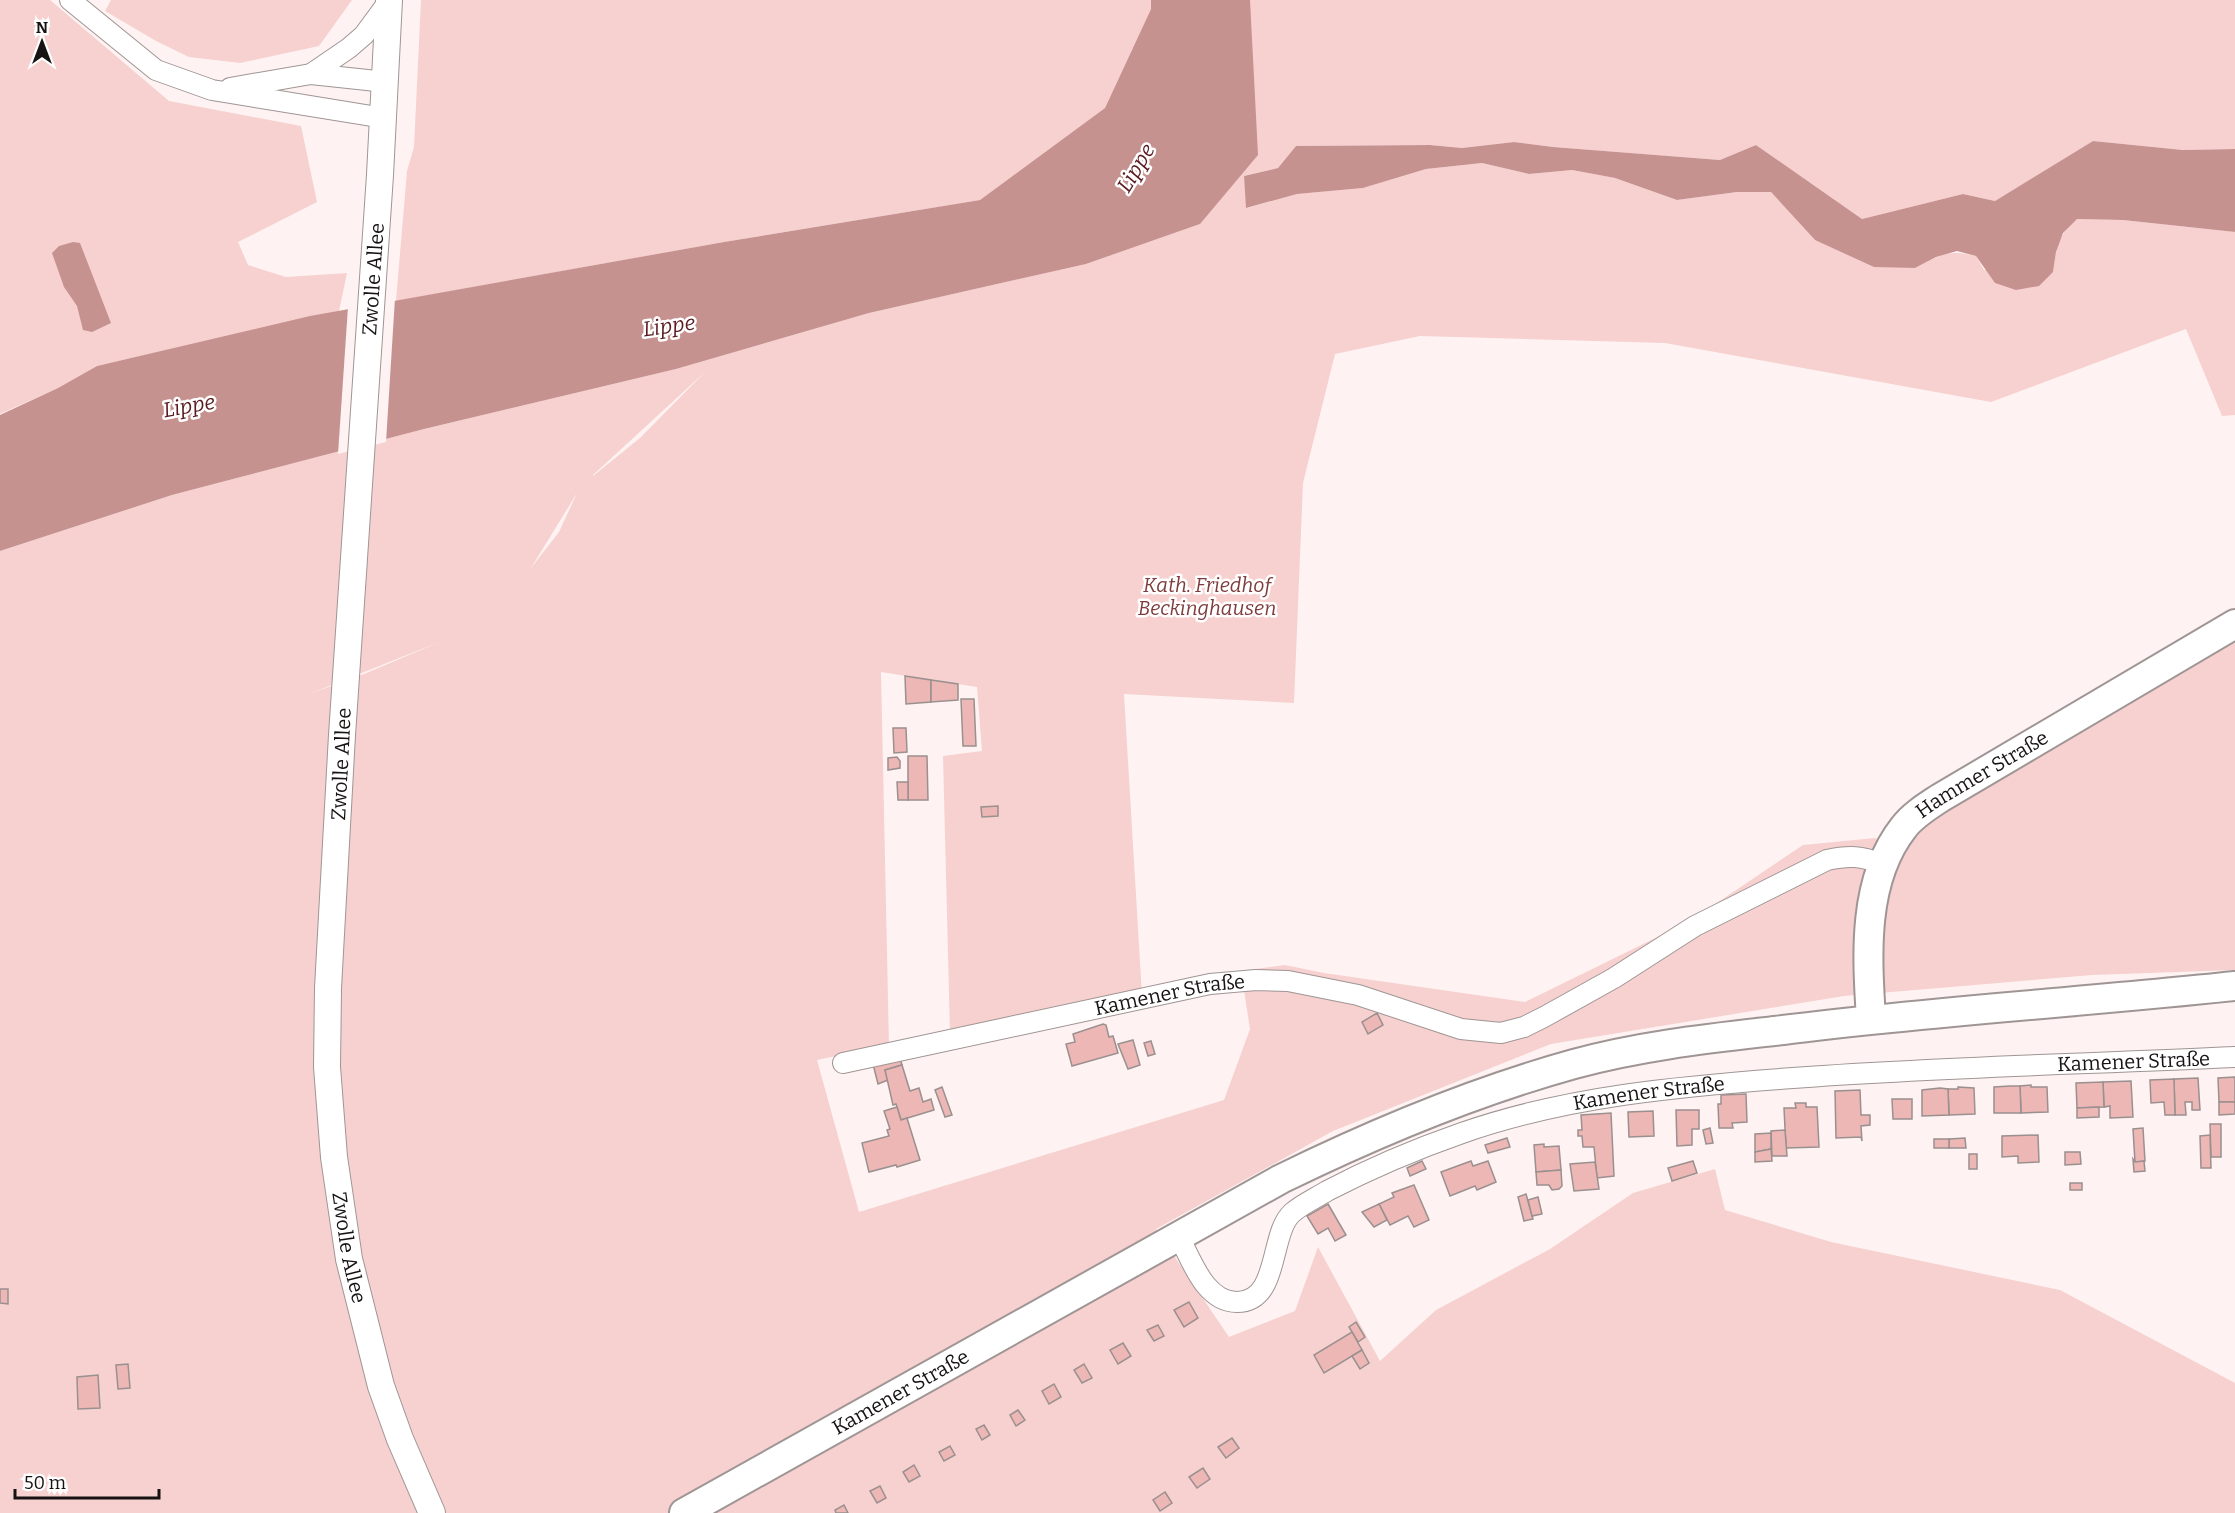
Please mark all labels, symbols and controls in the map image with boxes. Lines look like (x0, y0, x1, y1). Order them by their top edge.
north arrow (12, 12, 72, 72)
text: N (36, 18, 48, 37)
water label: Lippe (1111, 139, 1161, 197)
street label: Zwolle Allee (357, 222, 389, 336)
water label: Lippe (641, 309, 697, 343)
water label: Lippe (161, 389, 217, 423)
park label: Kath. Friedhof Beckinghausen (1138, 573, 1276, 620)
street label: Zwolle Allee (326, 707, 356, 821)
street label: Hammer Straße (1911, 725, 2052, 823)
street label: Kamener Straße (1092, 969, 1246, 1021)
street label: Kamener Straße (2057, 1046, 2210, 1076)
street label: Kamener Straße (1571, 1071, 1726, 1115)
street label: Zwolle Allee (327, 1190, 372, 1306)
street label: Kamener Straße (828, 1344, 973, 1440)
scale bar (15, 1462, 159, 1500)
text: 50 m (24, 1472, 66, 1494)

